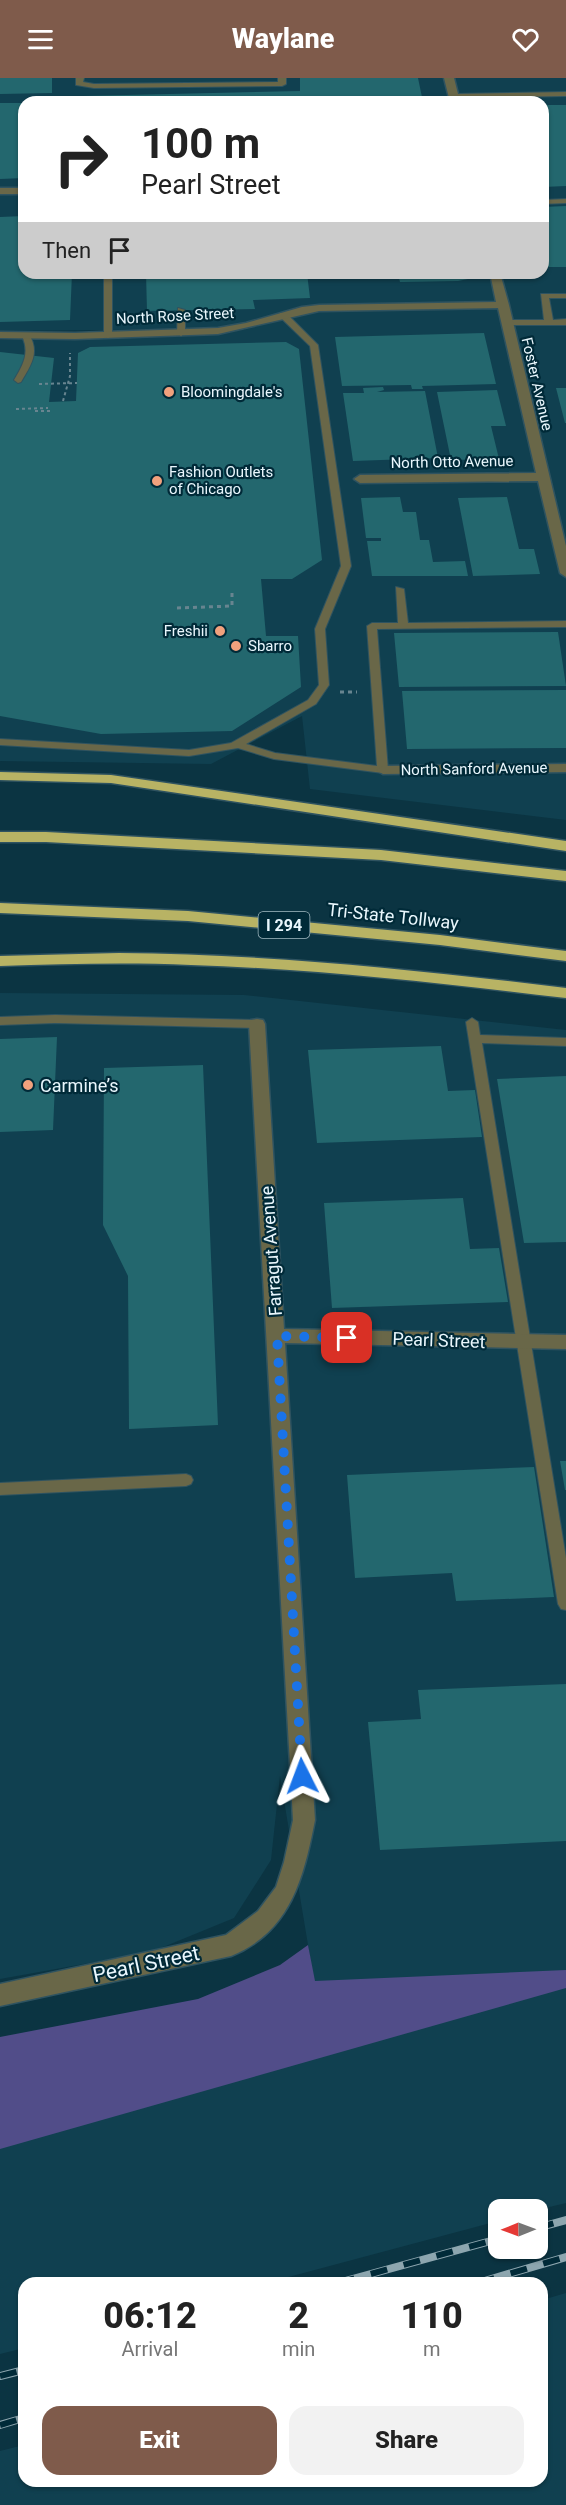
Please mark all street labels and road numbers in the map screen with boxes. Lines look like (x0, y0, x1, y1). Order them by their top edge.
street label: North Rose Street (115, 304, 235, 328)
street label: Foster Avenue (518, 336, 556, 432)
street label: North Otto Avenue (390, 452, 514, 472)
street label: North Sanford Avenue (400, 759, 548, 779)
street label: Tri-State Tollway (326, 899, 460, 933)
road number: I 294 (258, 912, 310, 938)
street label: Farragut Avenue (256, 1185, 286, 1317)
street label: Pearl Street (392, 1328, 486, 1352)
street label: Pearl Street (90, 1941, 202, 1987)

